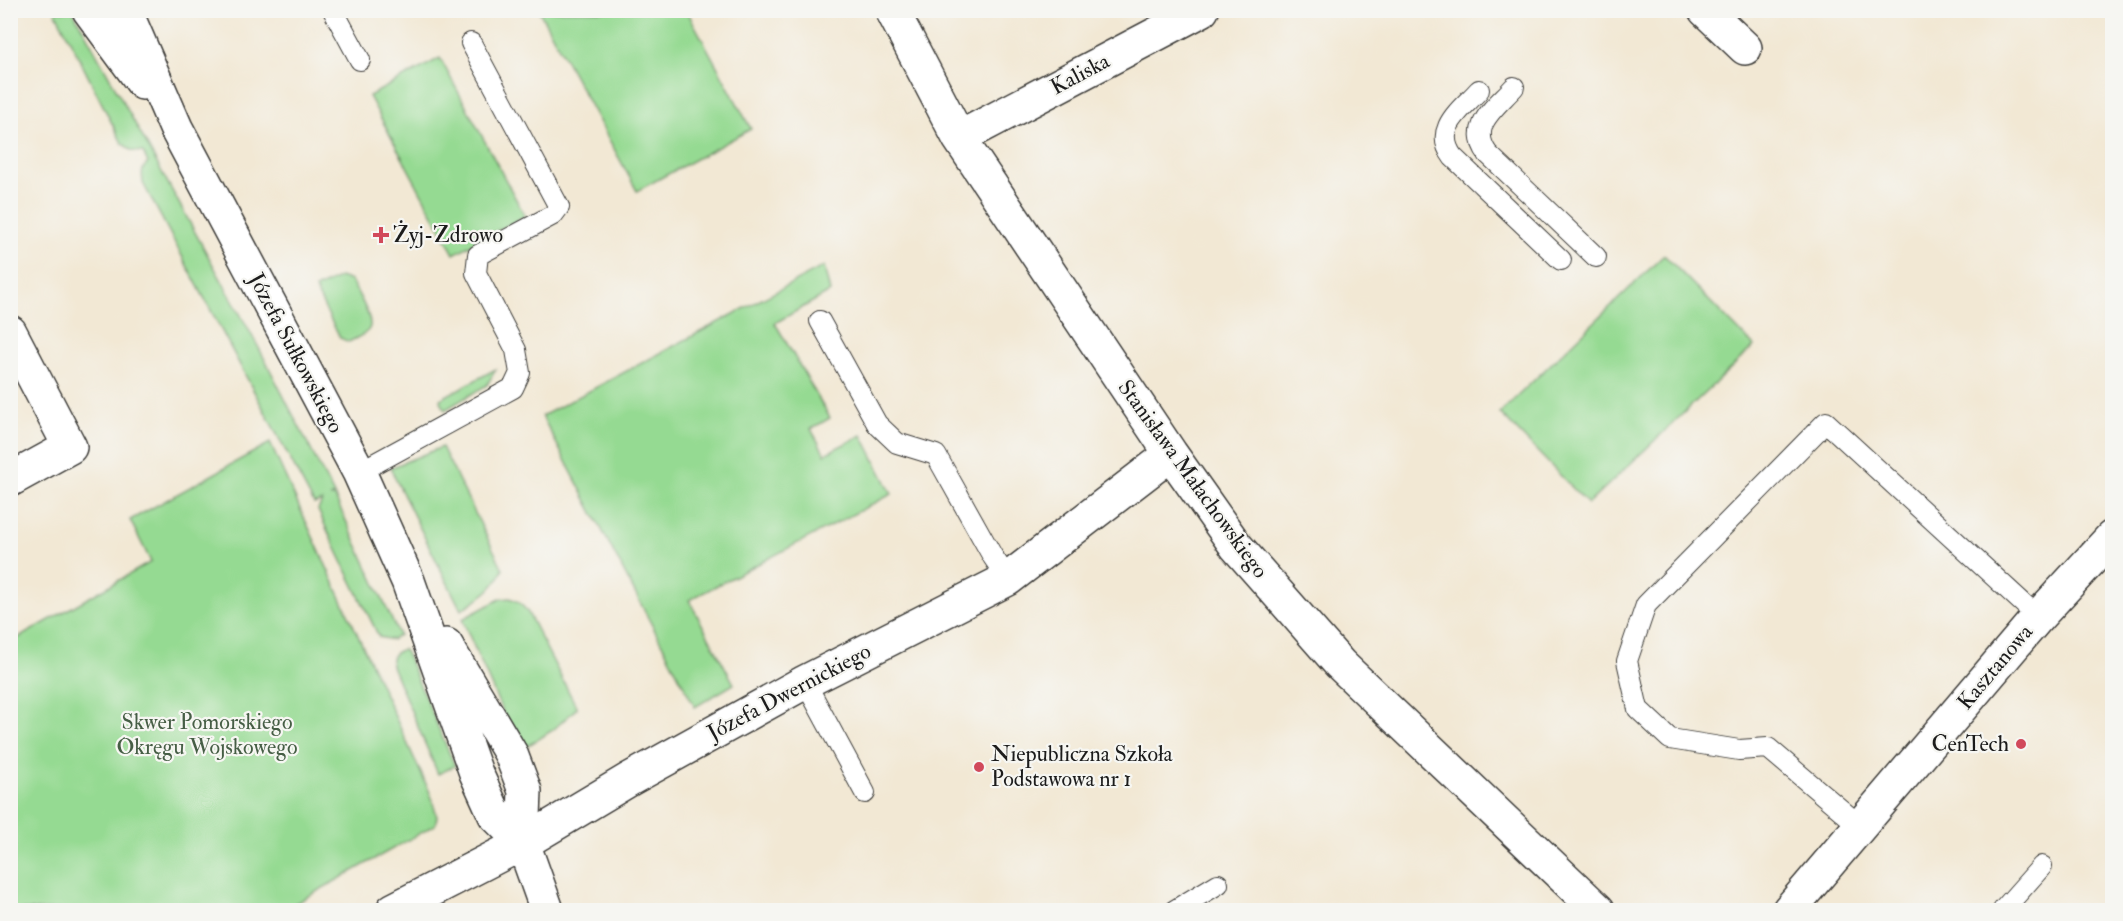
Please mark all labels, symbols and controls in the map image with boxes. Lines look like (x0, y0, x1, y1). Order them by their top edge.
street label: Kaliska (1046, 46, 1115, 101)
place label: Żyj-Zdrowo (393, 220, 503, 249)
marker: Żyj-Zdrowo (374, 228, 388, 242)
street label: Józefa Sułkowskiego (241, 267, 350, 438)
street label: Stanisława Małachowskiego (1112, 374, 1274, 584)
street label: Kasztanowa (1951, 618, 2039, 715)
street label: Józefa Dwernickiego (701, 637, 876, 747)
park label: Skwer Pomorskiego Okręgu Wojskowego (116, 708, 298, 761)
place label: CenTech (1931, 730, 2009, 758)
marker: CenTech (2014, 737, 2028, 751)
place label: Niepubliczna Szkoła Podstawowa nr 1 (991, 740, 1174, 793)
marker: Niepubliczna Szkoła Podstawowa nr 1 (972, 760, 986, 774)

